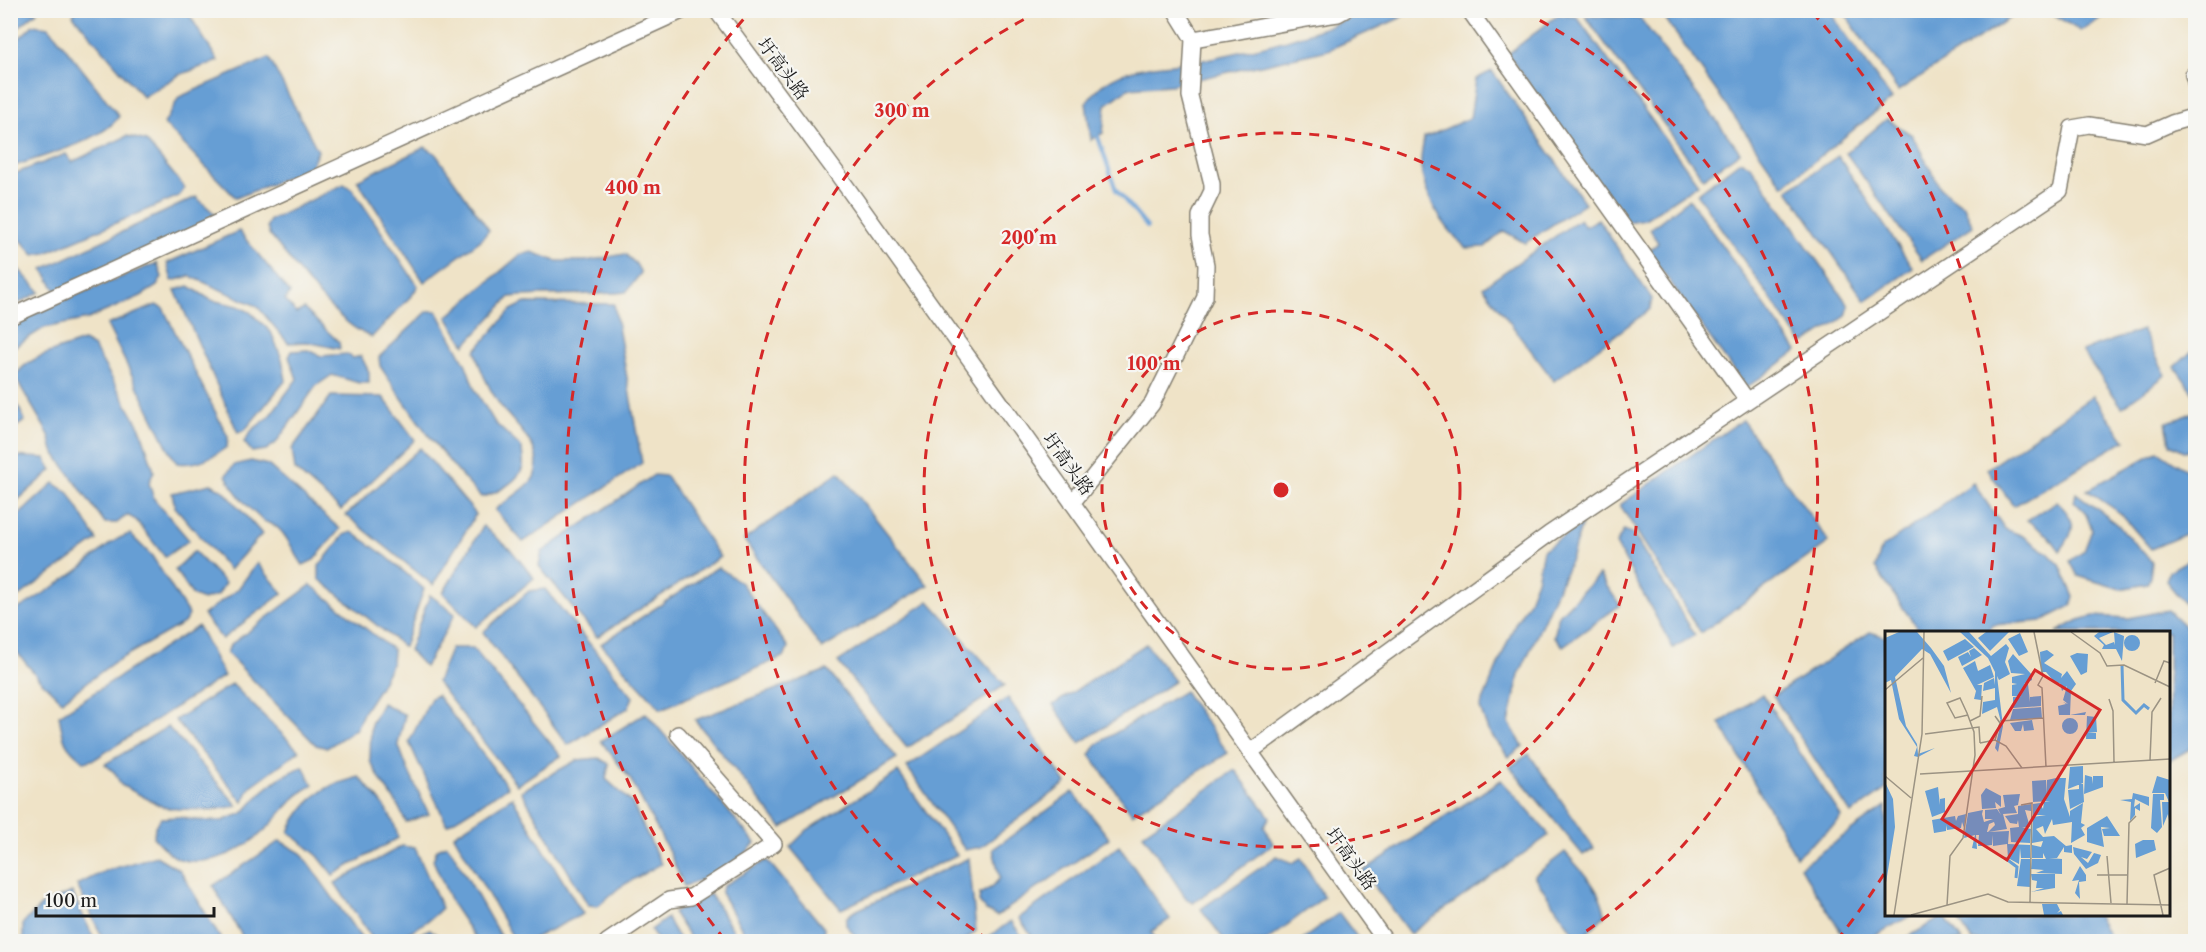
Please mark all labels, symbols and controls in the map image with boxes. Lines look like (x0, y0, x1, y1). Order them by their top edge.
street label: 圩高头路 (753, 34, 813, 104)
text: 300 m (874, 100, 930, 122)
text: 400 m (605, 177, 661, 199)
text: 200 m (1001, 227, 1057, 249)
text: 100 m (1127, 353, 1181, 375)
street label: 圩高头路 (1038, 428, 1098, 500)
centre of rings (1271, 480, 1291, 500)
inset map (1885, 631, 2170, 916)
street label: 圩高头路 (1321, 823, 1381, 895)
scale bar (36, 880, 214, 918)
text: 100 m (45, 890, 97, 912)

